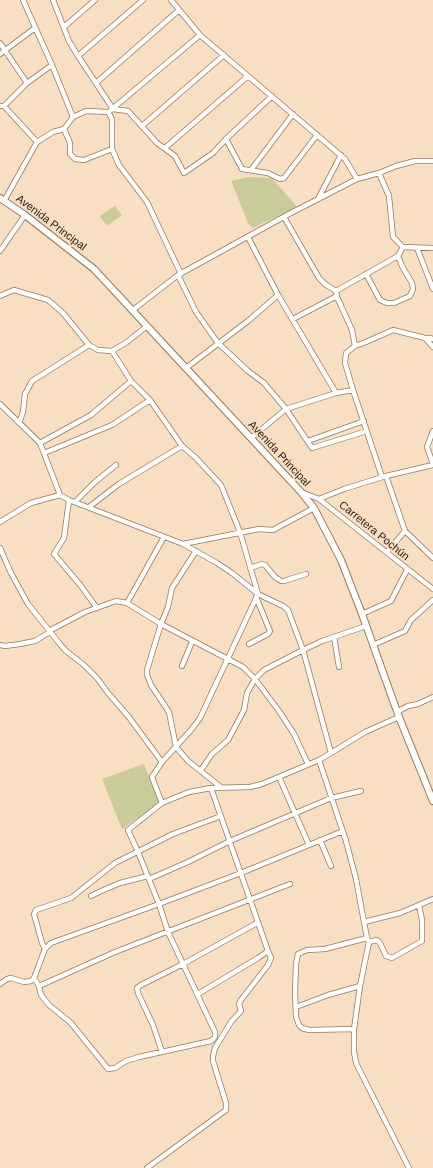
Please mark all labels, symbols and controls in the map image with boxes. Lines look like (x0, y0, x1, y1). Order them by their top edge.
street label: Avenida Principal (13, 192, 89, 254)
street label: Avenida Principal (245, 418, 313, 490)
street label: Carretera Pochún (336, 499, 412, 563)

